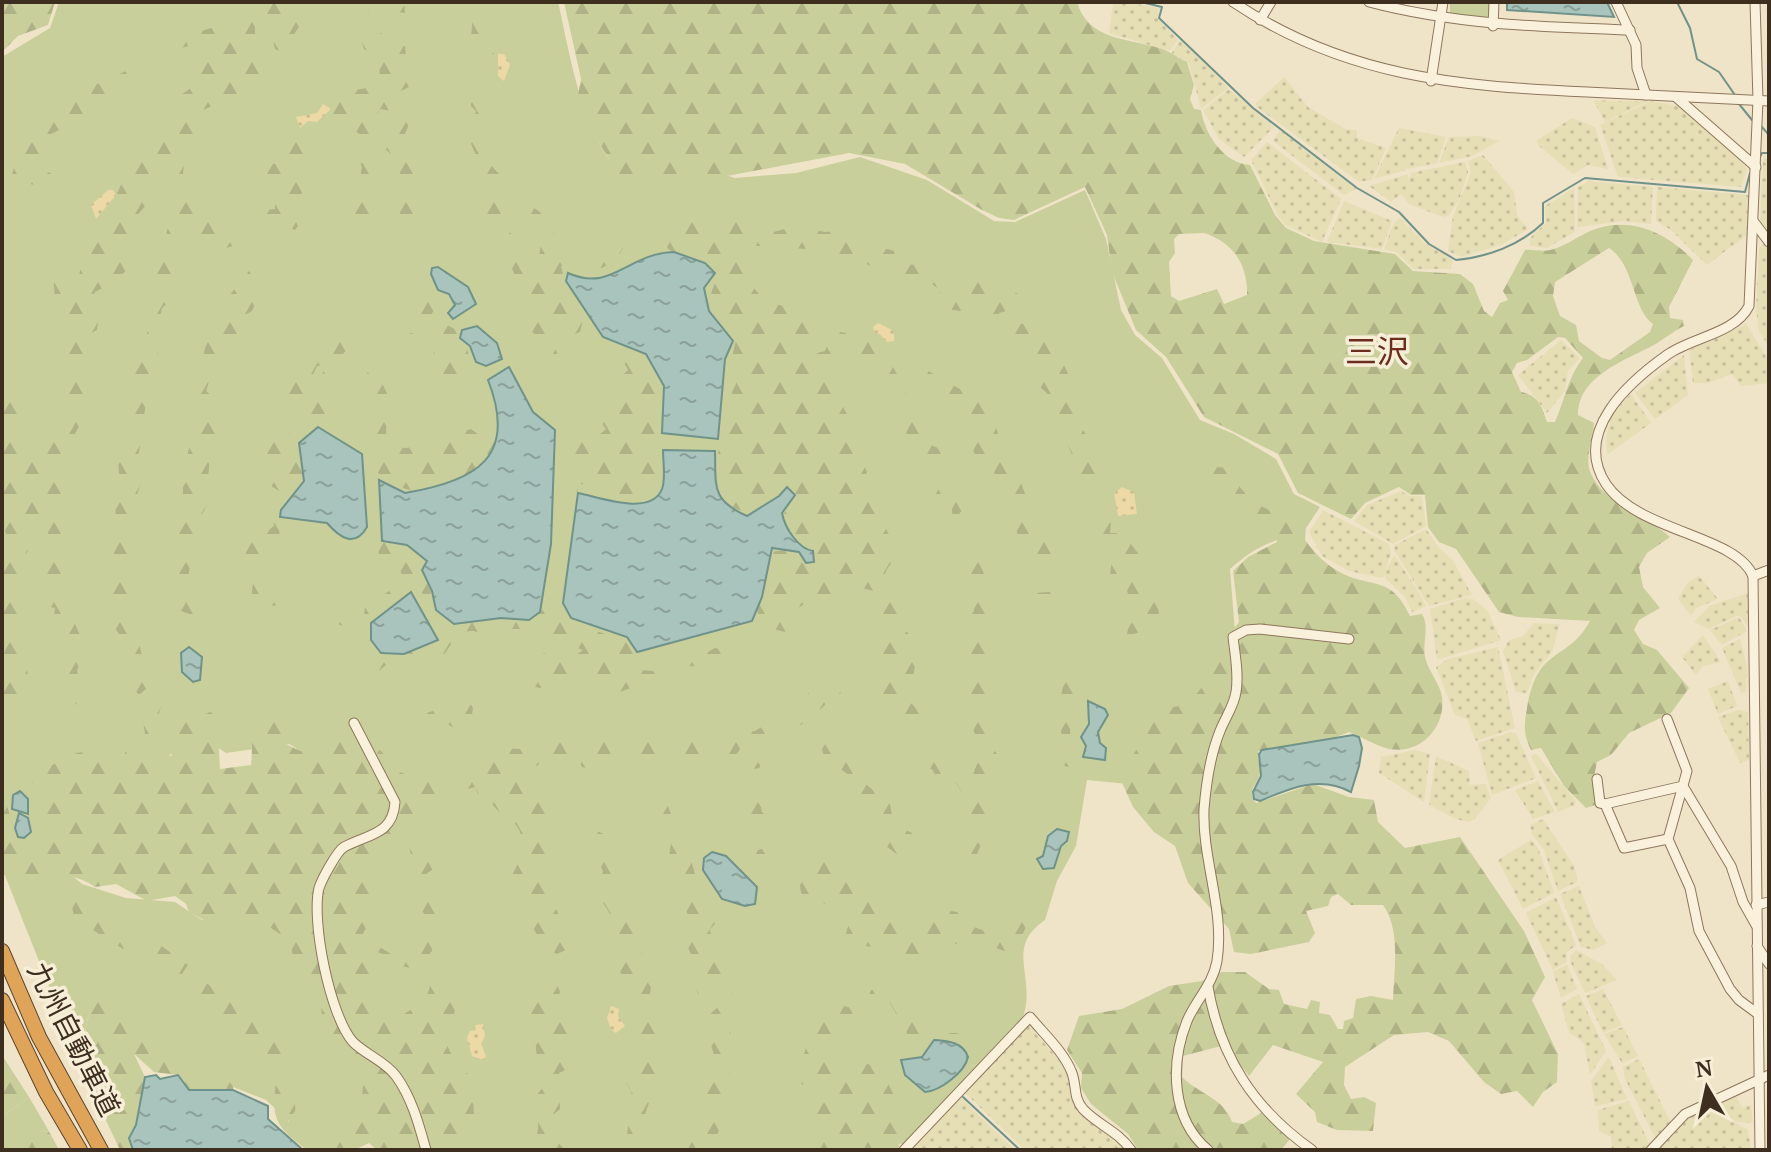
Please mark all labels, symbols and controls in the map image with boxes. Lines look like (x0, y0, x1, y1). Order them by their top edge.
district label: 三沢 (1345, 330, 1409, 372)
street label: 九州自動車道 (20, 956, 129, 1122)
north arrow (1667, 1048, 1747, 1128)
text: N (1693, 1052, 1715, 1083)

